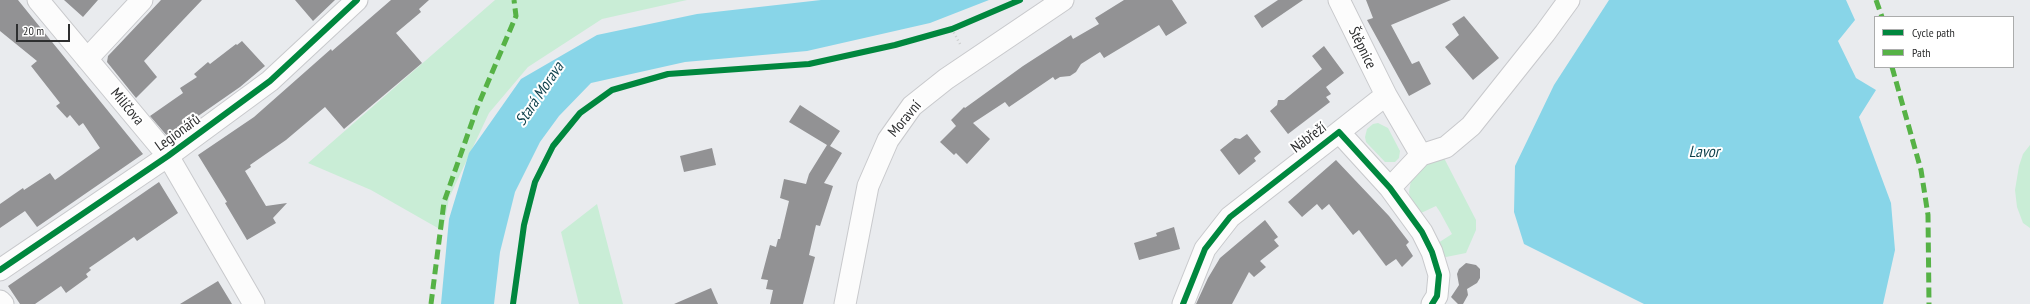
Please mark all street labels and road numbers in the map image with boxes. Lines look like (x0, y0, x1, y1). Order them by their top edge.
street label: Štěpnice (1344, 24, 1380, 72)
street label: Milíčova (106, 85, 148, 129)
street label: Moravní (885, 97, 925, 141)
street label: Legionářů (152, 111, 204, 155)
street label: Nábřeží (1288, 119, 1330, 157)

